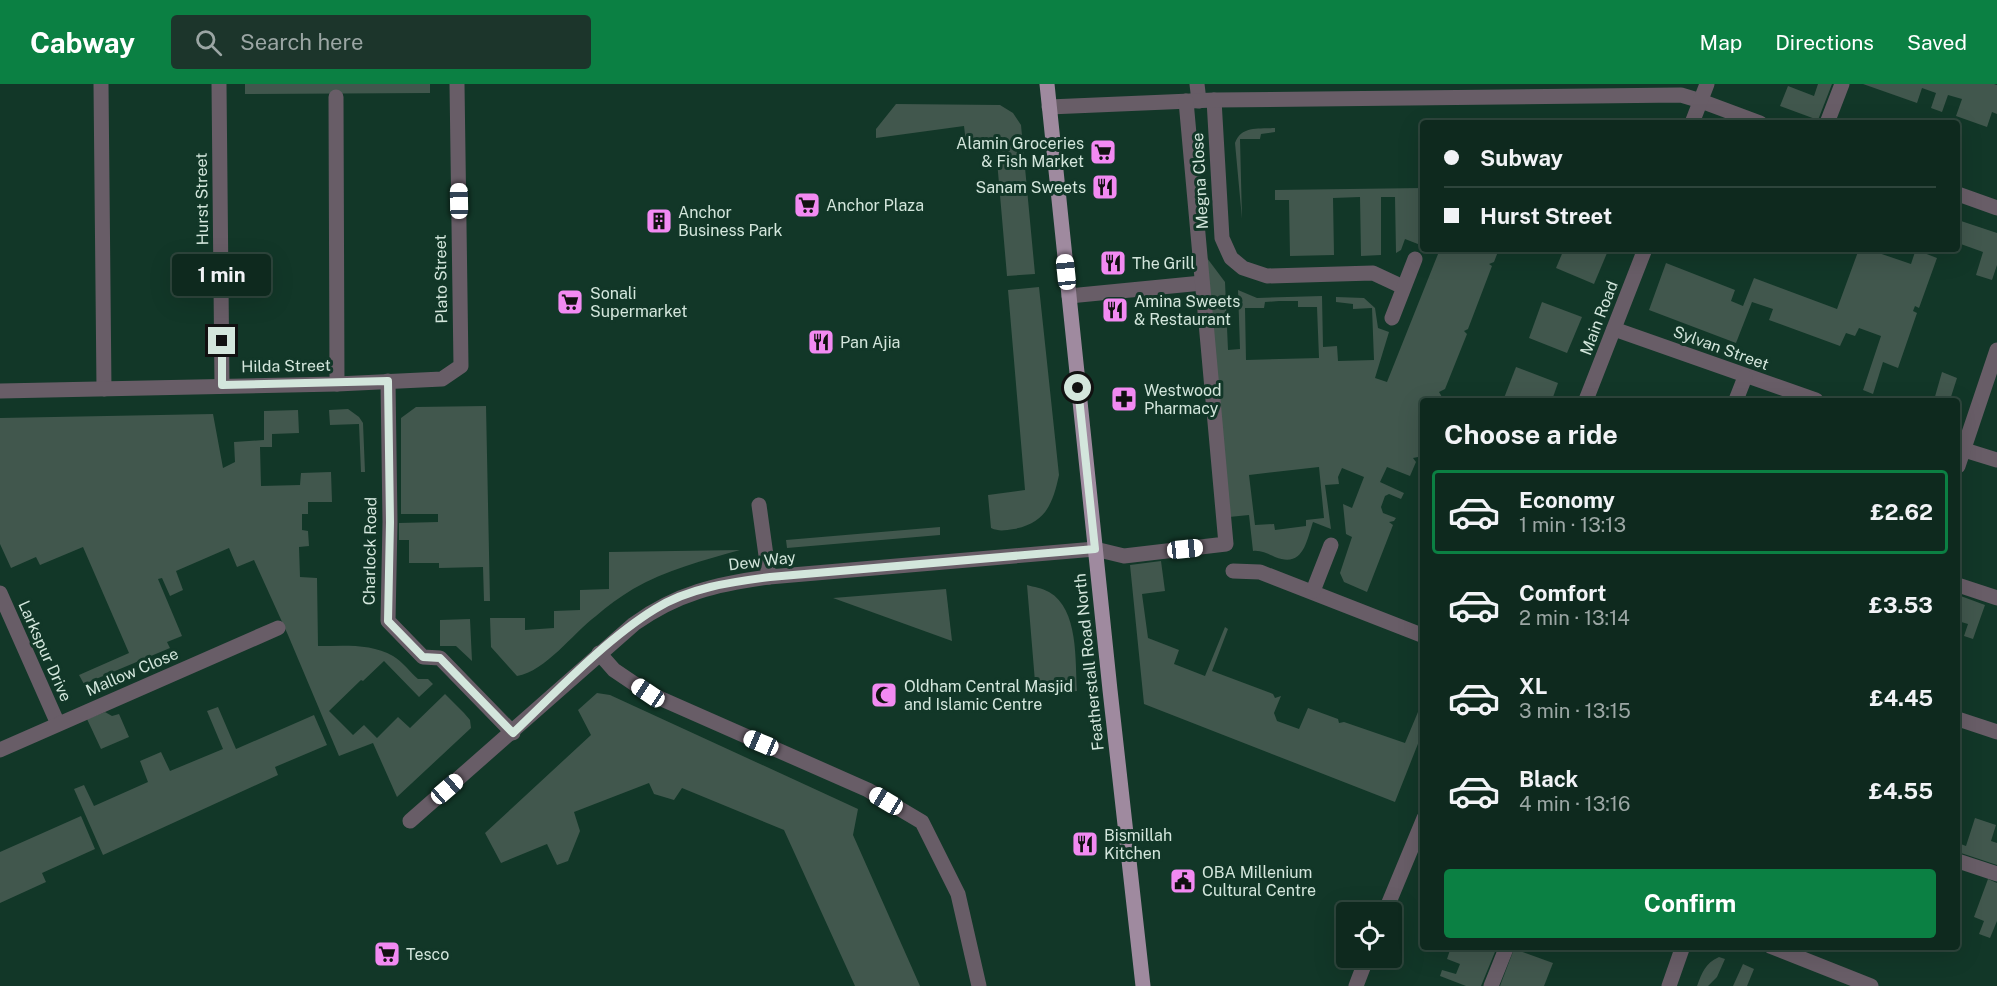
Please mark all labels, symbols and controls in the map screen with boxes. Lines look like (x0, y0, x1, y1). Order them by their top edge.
search box (171, 15, 591, 69)
text: Cabway (30, 26, 135, 59)
icon: search (192, 26, 225, 59)
text: Search here (240, 29, 363, 55)
text: Map (1700, 30, 1742, 55)
text: Directions (1775, 30, 1874, 55)
text: Saved (1907, 30, 1967, 55)
street label: Megna Close (1188, 132, 1212, 230)
place label: Alamin Groceries & Fish Market (956, 134, 1084, 171)
supermarket icon: Alamin Groceries & Fish Market (1088, 137, 1118, 167)
text: Subway (1480, 145, 1563, 171)
street label: Hurst Street (192, 153, 212, 245)
restaurant icon: Sanam Sweets (1090, 172, 1120, 202)
place label: Sanam Sweets (976, 178, 1086, 197)
car (450, 183, 468, 219)
supermarket icon: Anchor Plaza (792, 190, 822, 220)
place label: Anchor Plaza (826, 196, 924, 215)
place label: Anchor Business Park (678, 203, 783, 240)
text: Hurst Street (1480, 203, 1612, 229)
building icon: Anchor Business Park (644, 206, 674, 236)
street label: Plato Street (431, 234, 451, 324)
restaurant icon: The Grill (1098, 248, 1128, 278)
car (1055, 253, 1077, 291)
callout: 1 min (172, 254, 272, 296)
place label: The Grill (1132, 254, 1195, 273)
text: 1 min (197, 263, 246, 287)
street label: Main Road (1576, 278, 1622, 358)
place label: Sonali Supermarket (590, 284, 687, 321)
supermarket icon: Sonali Supermarket (555, 287, 585, 317)
place label: Amina Sweets & Restaurant (1134, 292, 1240, 329)
restaurant icon: Amina Sweets & Restaurant (1100, 295, 1130, 325)
street label: Sylvan Street (1671, 322, 1771, 374)
route end (208, 327, 235, 354)
restaurant icon: Pan Ajia (806, 327, 836, 357)
place label: Pan Ajia (840, 333, 900, 352)
street label: Hilda Street (241, 356, 331, 376)
route start (1064, 374, 1091, 401)
place label: Westwood Pharmacy (1144, 381, 1222, 418)
pharmacy icon: Westwood Pharmacy (1109, 384, 1139, 414)
text: Choose a ride (1444, 418, 1618, 450)
icon: car (1447, 485, 1501, 539)
text: Economy (1519, 487, 1615, 513)
street label: Charlock Road (360, 497, 380, 605)
text: £2.62 (1870, 499, 1933, 525)
text: 1 min · 13:13 (1519, 513, 1626, 537)
car (1166, 538, 1204, 560)
street label: Dew Way (727, 547, 797, 575)
street label: Featherstall Road North (1070, 573, 1108, 751)
icon: car (1447, 578, 1501, 632)
text: Comfort (1519, 580, 1606, 606)
text: £3.53 (1869, 592, 1933, 618)
street label: Larkspur Drive (14, 598, 76, 704)
text: 2 min · 13:14 (1519, 606, 1630, 630)
street label: Mallow Close (83, 644, 181, 700)
icon: car (1447, 671, 1501, 725)
text: XL (1519, 673, 1547, 699)
car (628, 675, 668, 711)
place label: Oldham Central Masjid and Islamic Centre (904, 677, 1073, 714)
mosque icon: Oldham Central Masjid and Islamic Centre (869, 680, 899, 710)
text: £4.45 (1869, 685, 1933, 711)
text: 3 min · 13:15 (1519, 699, 1631, 723)
car (741, 728, 781, 758)
icon: car (1447, 764, 1501, 818)
text: Black (1519, 766, 1578, 792)
car (428, 770, 466, 808)
text: £4.55 (1869, 778, 1933, 804)
car (866, 784, 906, 818)
text: 4 min · 13:16 (1519, 792, 1630, 816)
place label: Bismillah Kitchen (1104, 826, 1172, 863)
restaurant icon: Bismillah Kitchen (1070, 829, 1100, 859)
place label: OBA Millenium Cultural Centre (1202, 863, 1316, 900)
public building icon: OBA Millenium Cultural Centre (1168, 866, 1198, 896)
button: Confirm (1444, 869, 1936, 938)
map controls (1336, 902, 1402, 968)
button: locate (1336, 902, 1402, 968)
supermarket icon: Tesco (372, 939, 402, 969)
place label: Tesco (406, 945, 449, 964)

